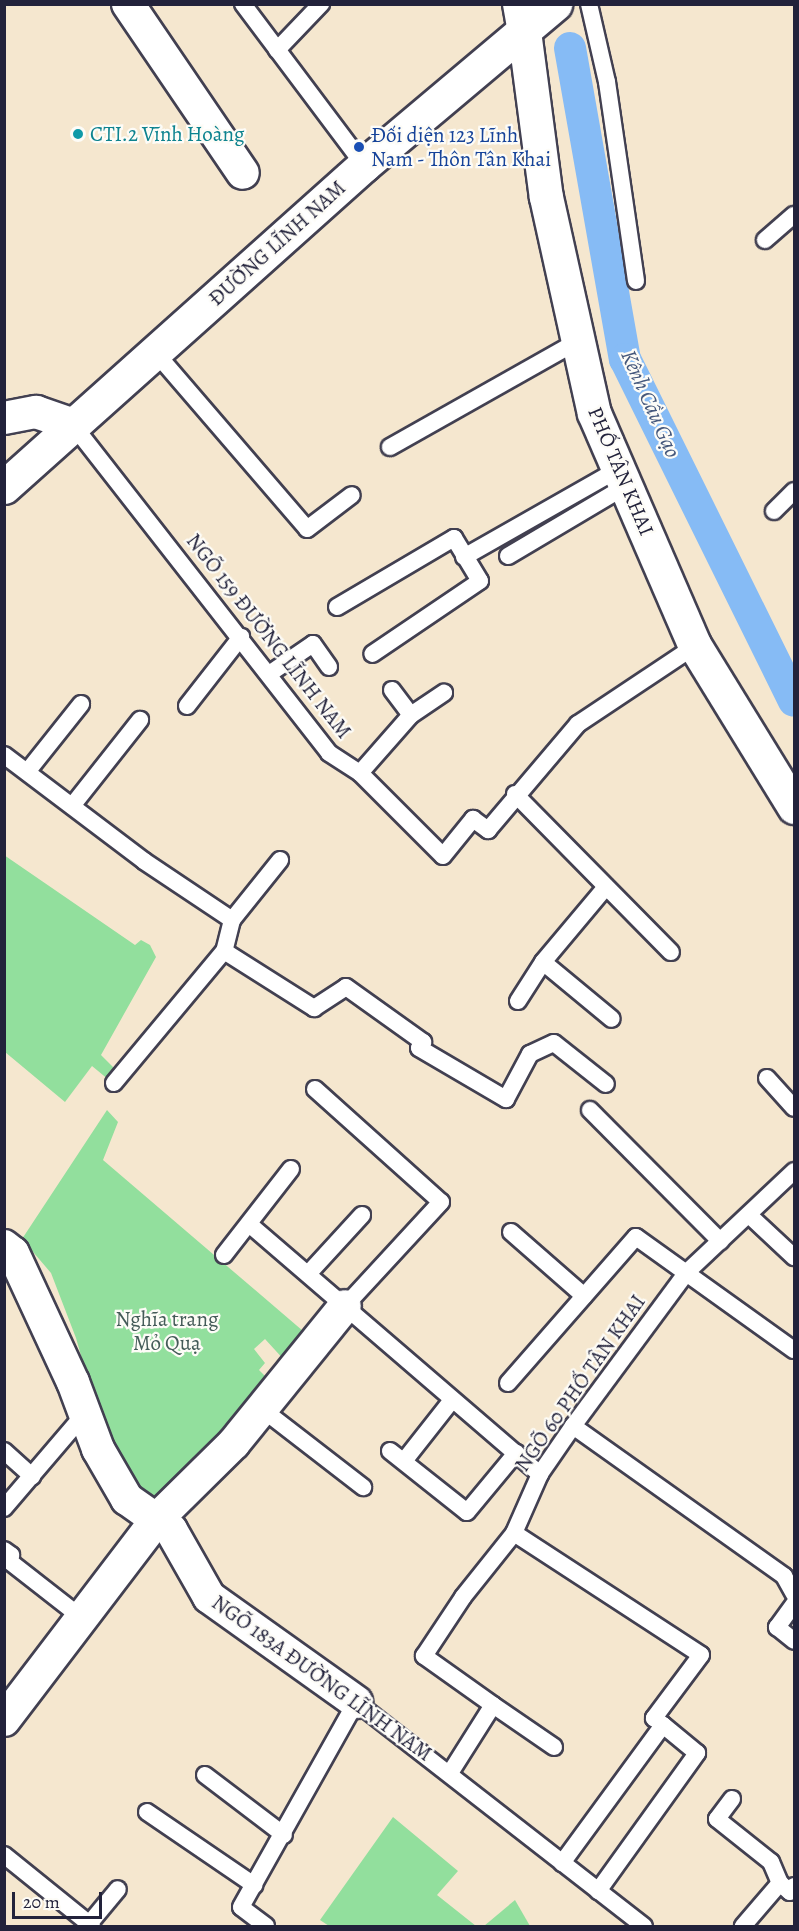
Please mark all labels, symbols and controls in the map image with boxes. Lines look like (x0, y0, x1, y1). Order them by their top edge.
place label: CTI.2 Vĩnh Hoàng (90, 121, 245, 147)
place label: Đối diện 123 Lĩnh Nam - Thôn Tân Khai (371, 122, 552, 172)
marker: CTI.2 Vĩnh Hoàng (71, 127, 85, 141)
marker: Đối diện 123 Lĩnh Nam - Thôn Tân Khai (352, 140, 366, 154)
street label: ĐƯỜNG LĨNH NAM (203, 175, 351, 311)
water label: Kênh Cầu Gạo (615, 346, 685, 462)
street label: PHỐ TÂN KHAI (583, 403, 659, 539)
street label: NGÕ 159 ĐƯỜNG LĨNH NAM (181, 529, 357, 743)
street label: NGÕ 60 PHỐ TÂN KHAI (509, 1290, 651, 1476)
park label: Nghĩa trang Mỏ Quạ (116, 1306, 218, 1356)
street label: NGÕ 183A ĐƯỜNG LĨNH NAM (207, 1590, 437, 1766)
scale bar (15, 1880, 105, 1918)
text: 20 m (23, 1890, 60, 1914)

